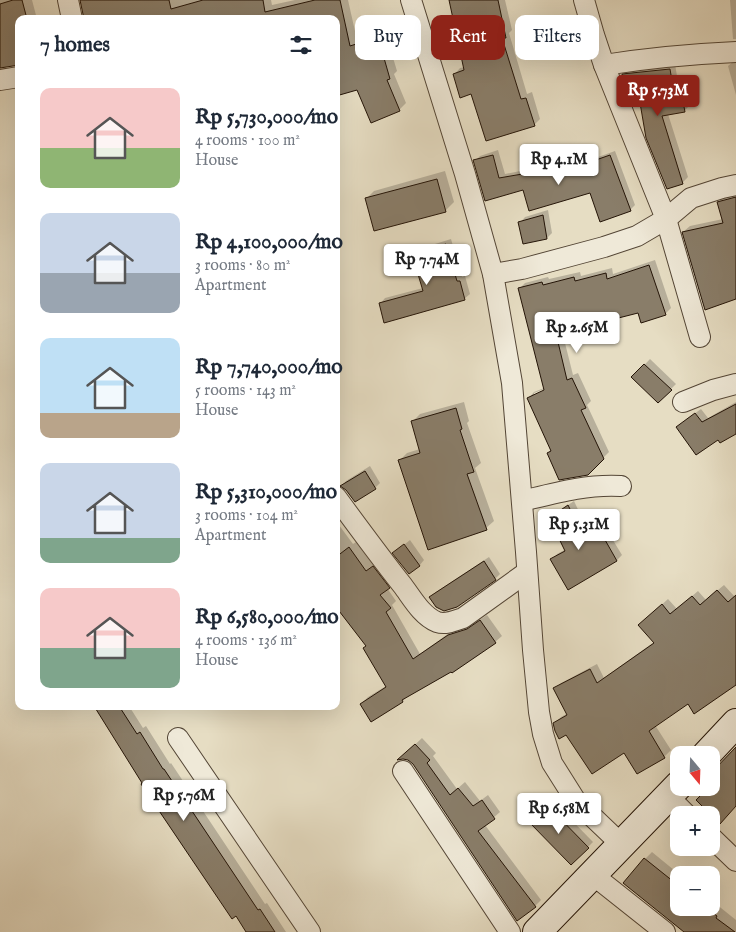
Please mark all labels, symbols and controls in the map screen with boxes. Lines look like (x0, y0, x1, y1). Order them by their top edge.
chip: Buy (355, 15, 421, 60)
chip: Rent (431, 15, 505, 60)
chip: Filters (515, 15, 599, 60)
icon: filters (287, 31, 315, 59)
text: 7 homes (40, 32, 110, 59)
pin: Rp 5.73M (606, 74, 710, 117)
text: Rp 5.73M (627, 81, 689, 101)
text: Rp 5,730,000/mo (195, 104, 338, 131)
icon: home (80, 108, 140, 168)
text: 4 rooms · 100 m² (195, 131, 300, 151)
pin: Rp 4.1M (513, 144, 605, 186)
text: Rp 4.1M (531, 150, 587, 170)
text: House (195, 151, 238, 171)
text: Rp 4,100,000/mo (195, 229, 343, 256)
icon: home (80, 233, 140, 293)
pin: Rp 7.74M (375, 244, 479, 286)
text: Rp 7.74M (395, 250, 459, 270)
text: 3 rooms · 80 m² (195, 256, 291, 276)
text: Apartment (195, 276, 266, 296)
pin: Rp 2.65M (525, 312, 629, 354)
text: Rp 2.65M (546, 318, 608, 338)
text: Rp 7,740,000/mo (195, 354, 343, 381)
icon: home (80, 358, 140, 418)
text: 5 rooms · 143 m² (195, 381, 296, 401)
text: House (195, 401, 238, 421)
text: Rp 5,310,000/mo (195, 479, 337, 506)
icon: home (80, 483, 140, 543)
text: 3 rooms · 104 m² (195, 506, 298, 526)
pin: Rp 5.31M (527, 508, 631, 551)
text: Rp 5.31M (549, 515, 609, 535)
text: Apartment (195, 526, 266, 546)
text: Rp 6,580,000/mo (195, 604, 339, 631)
icon: home (80, 608, 140, 668)
text: 4 rooms · 136 m² (195, 631, 297, 651)
text: House (195, 651, 238, 671)
north arrow (670, 746, 720, 796)
map controls (670, 746, 720, 916)
pin: Rp 5.76M (132, 780, 236, 822)
text: Rp 5.76M (153, 786, 215, 806)
pin: Rp 6.58M (507, 792, 611, 835)
text: Rp 6.58M (528, 799, 590, 819)
button: + (670, 806, 720, 856)
button: − (670, 866, 720, 916)

